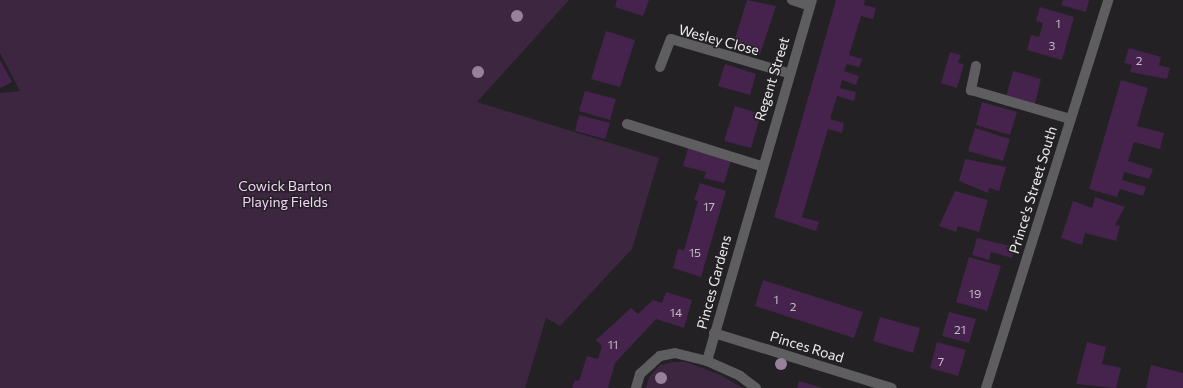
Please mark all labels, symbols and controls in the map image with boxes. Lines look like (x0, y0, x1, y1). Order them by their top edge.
house number: 1 (1055, 17, 1061, 31)
street label: Wesley Close (677, 21, 761, 59)
street label: Regent Street (751, 35, 793, 123)
house number: 3 (1049, 39, 1055, 53)
house number: 2 (1136, 54, 1142, 68)
street label: Prince's Street South (1006, 124, 1060, 256)
park label: Cowick Barton Playing Fields (238, 178, 332, 210)
house number: 17 (703, 200, 715, 214)
street label: Pinces Gardens (693, 233, 735, 331)
house number: 15 (689, 246, 701, 260)
house number: 19 (969, 287, 981, 301)
house number: 1 (773, 293, 779, 307)
house number: 2 (790, 300, 796, 314)
house number: 14 (670, 306, 682, 320)
house number: 21 (954, 323, 966, 337)
street label: Pinces Road (768, 328, 846, 366)
house number: 11 (608, 338, 618, 352)
house number: 7 (938, 355, 944, 369)

